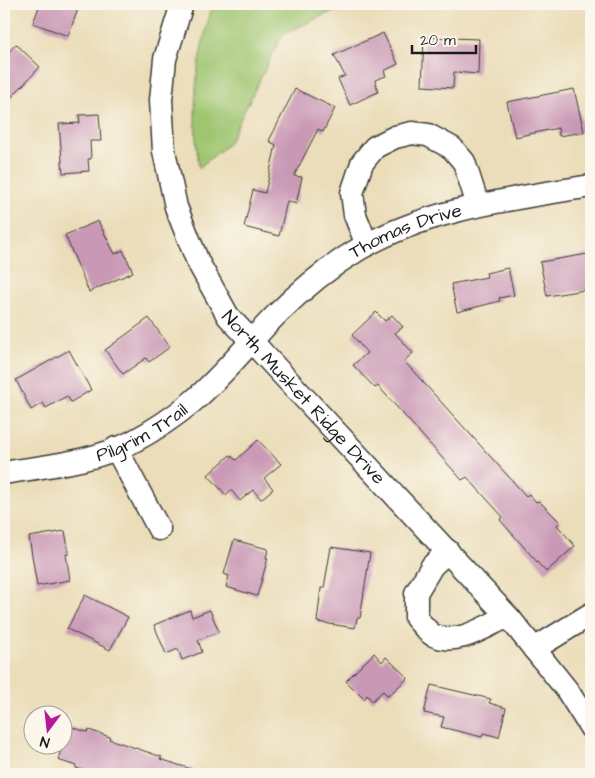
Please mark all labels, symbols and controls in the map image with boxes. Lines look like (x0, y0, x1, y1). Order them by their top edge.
scale bar (412, 22, 476, 54)
text: 20 m (420, 30, 456, 51)
street label: Thomas Drive (344, 196, 465, 265)
street label: North Musket Ridge Drive (215, 304, 392, 490)
street label: Pilgrim Trail (93, 397, 194, 469)
north arrow (22, 706, 72, 756)
text: N (38, 731, 52, 752)

